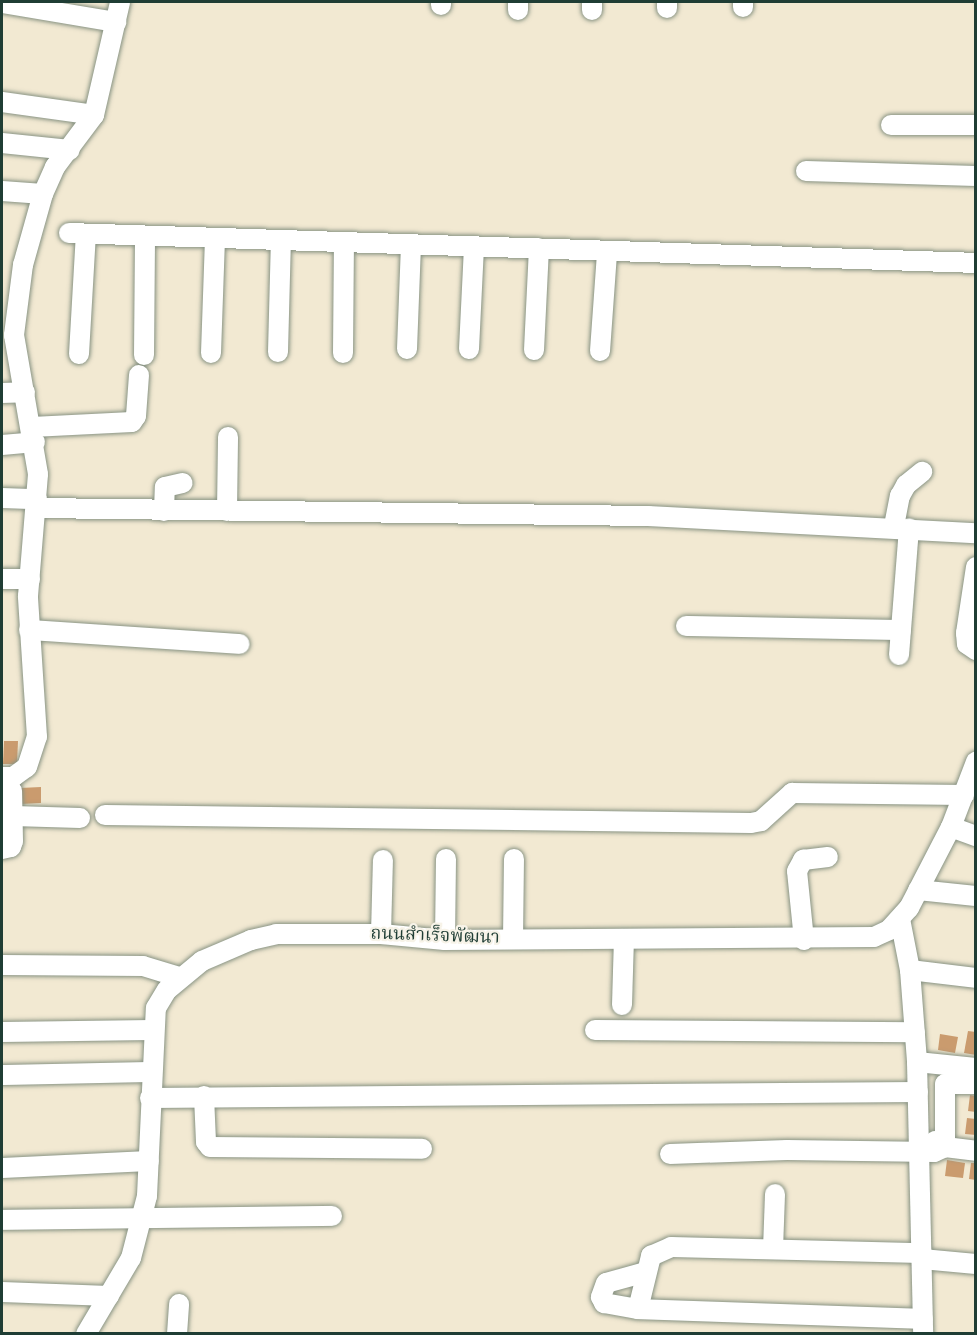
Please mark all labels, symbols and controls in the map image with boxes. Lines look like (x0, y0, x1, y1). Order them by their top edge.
street label: ถนนสำเร็จพัฒนา (370, 924, 500, 950)

